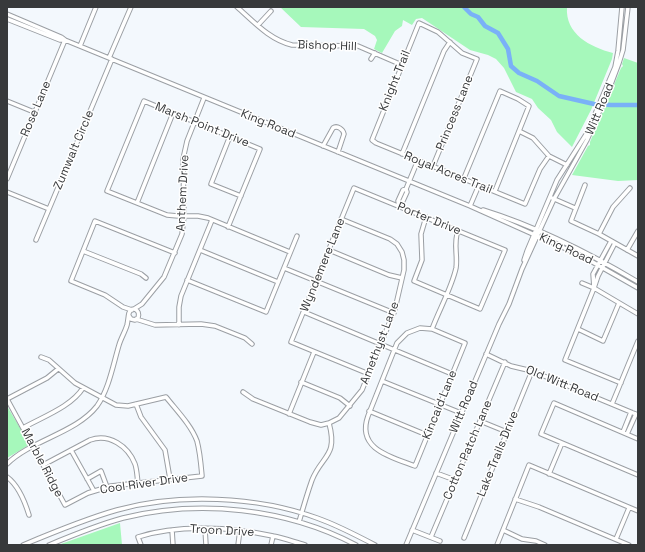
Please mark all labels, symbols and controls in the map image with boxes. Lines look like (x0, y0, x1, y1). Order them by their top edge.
street label: Bishop Hill (297, 38, 357, 54)
street label: Knight Trail (376, 48, 414, 114)
street label: Princess Lane (433, 73, 477, 153)
street label: Rose Lane (18, 79, 54, 139)
street label: Witt Road (583, 81, 617, 137)
street label: Marsh Point Drive (153, 100, 251, 150)
street label: King Road (238, 106, 298, 142)
street label: Zumwalt Circle (51, 108, 97, 192)
street label: Royal Acres Trail (402, 149, 494, 197)
street label: Anthem Drive (174, 154, 192, 232)
street label: Porter Drive (395, 200, 463, 238)
street label: Wyndemere Lane (298, 216, 348, 314)
street label: King Road (537, 230, 595, 268)
street label: Amethyst Lane (358, 300, 402, 386)
street label: Old Witt Road (524, 363, 600, 405)
street label: Kincaid Lane (420, 368, 460, 442)
street label: Witt Road (447, 379, 481, 435)
street label: Cotton Patch Lane (441, 398, 495, 502)
street label: Lake Trails Drive (474, 409, 522, 499)
street label: Marble Ridge (18, 426, 66, 500)
street label: Cool River Drive (99, 471, 189, 497)
street label: Troon Drive (189, 522, 255, 540)

